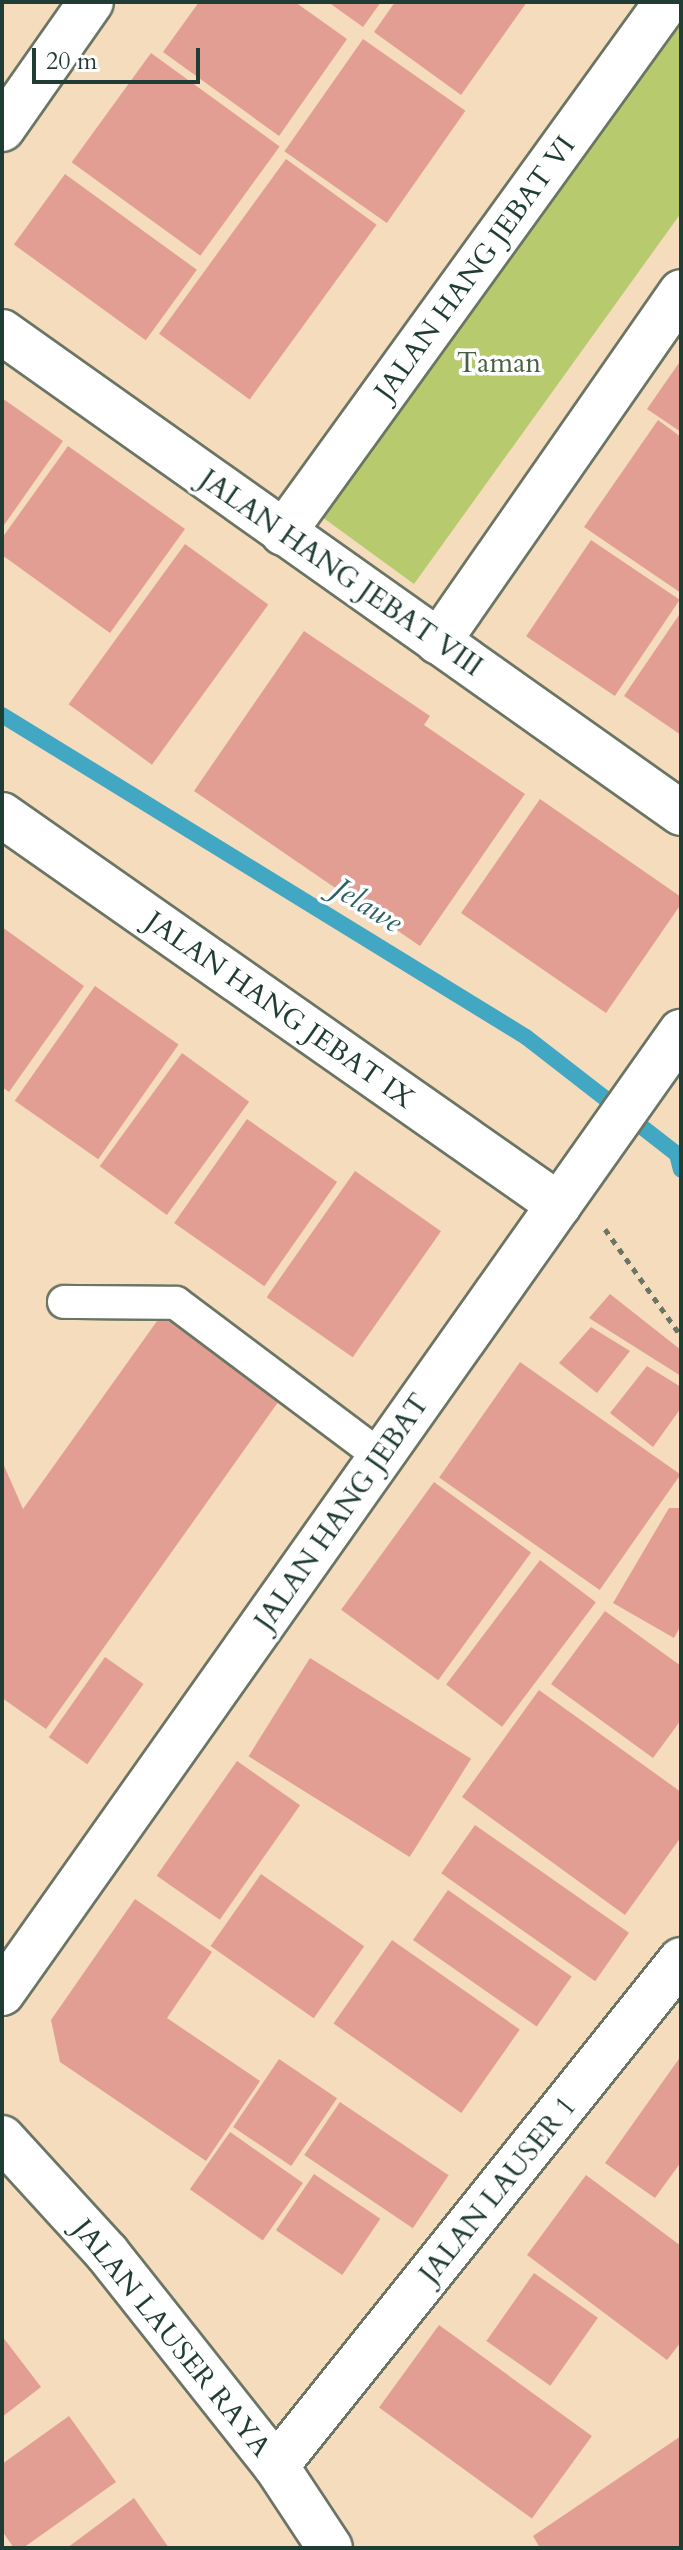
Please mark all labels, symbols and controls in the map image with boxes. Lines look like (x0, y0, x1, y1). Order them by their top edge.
scale bar (36, 32, 204, 82)
text: 20 m (46, 45, 97, 78)
street label: JALAN HANG JEBAT VI (368, 129, 582, 407)
park label: Taman (457, 346, 541, 380)
street label: JALAN HANG JEBAT VIII (193, 462, 489, 684)
water label: Jelawe (325, 871, 409, 941)
street label: JALAN HANG JEBAT IX (139, 904, 421, 1116)
street label: JALAN HANG JEBAT (248, 1387, 436, 1637)
street label: JALAN LAUSER 1 (413, 2090, 583, 2290)
street label: JALAN LAUSER RAYA (66, 2213, 278, 2463)

